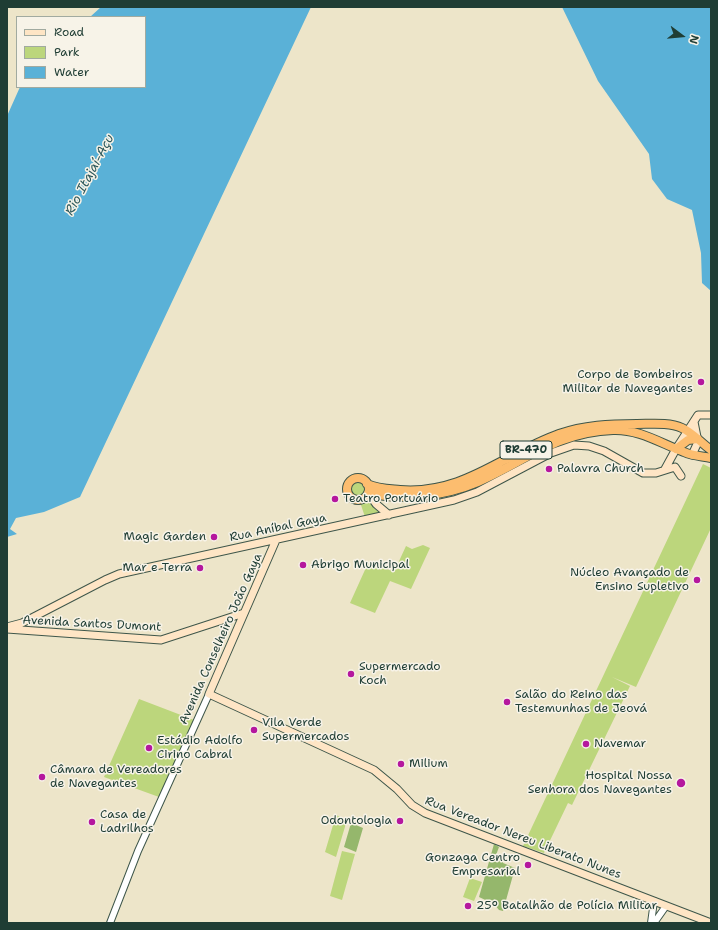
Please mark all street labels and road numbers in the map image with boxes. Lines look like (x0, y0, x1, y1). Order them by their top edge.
road number: BR-470 (500, 441, 552, 459)
street label: Rua Aníbal Gaya (228, 511, 328, 545)
street label: Avenida Conselheiro João Gaya (177, 551, 265, 727)
street label: Avenida Santos Dumont (22, 613, 162, 635)
street label: Rua Vereador Nereu Liberato Nunes (423, 794, 623, 882)

